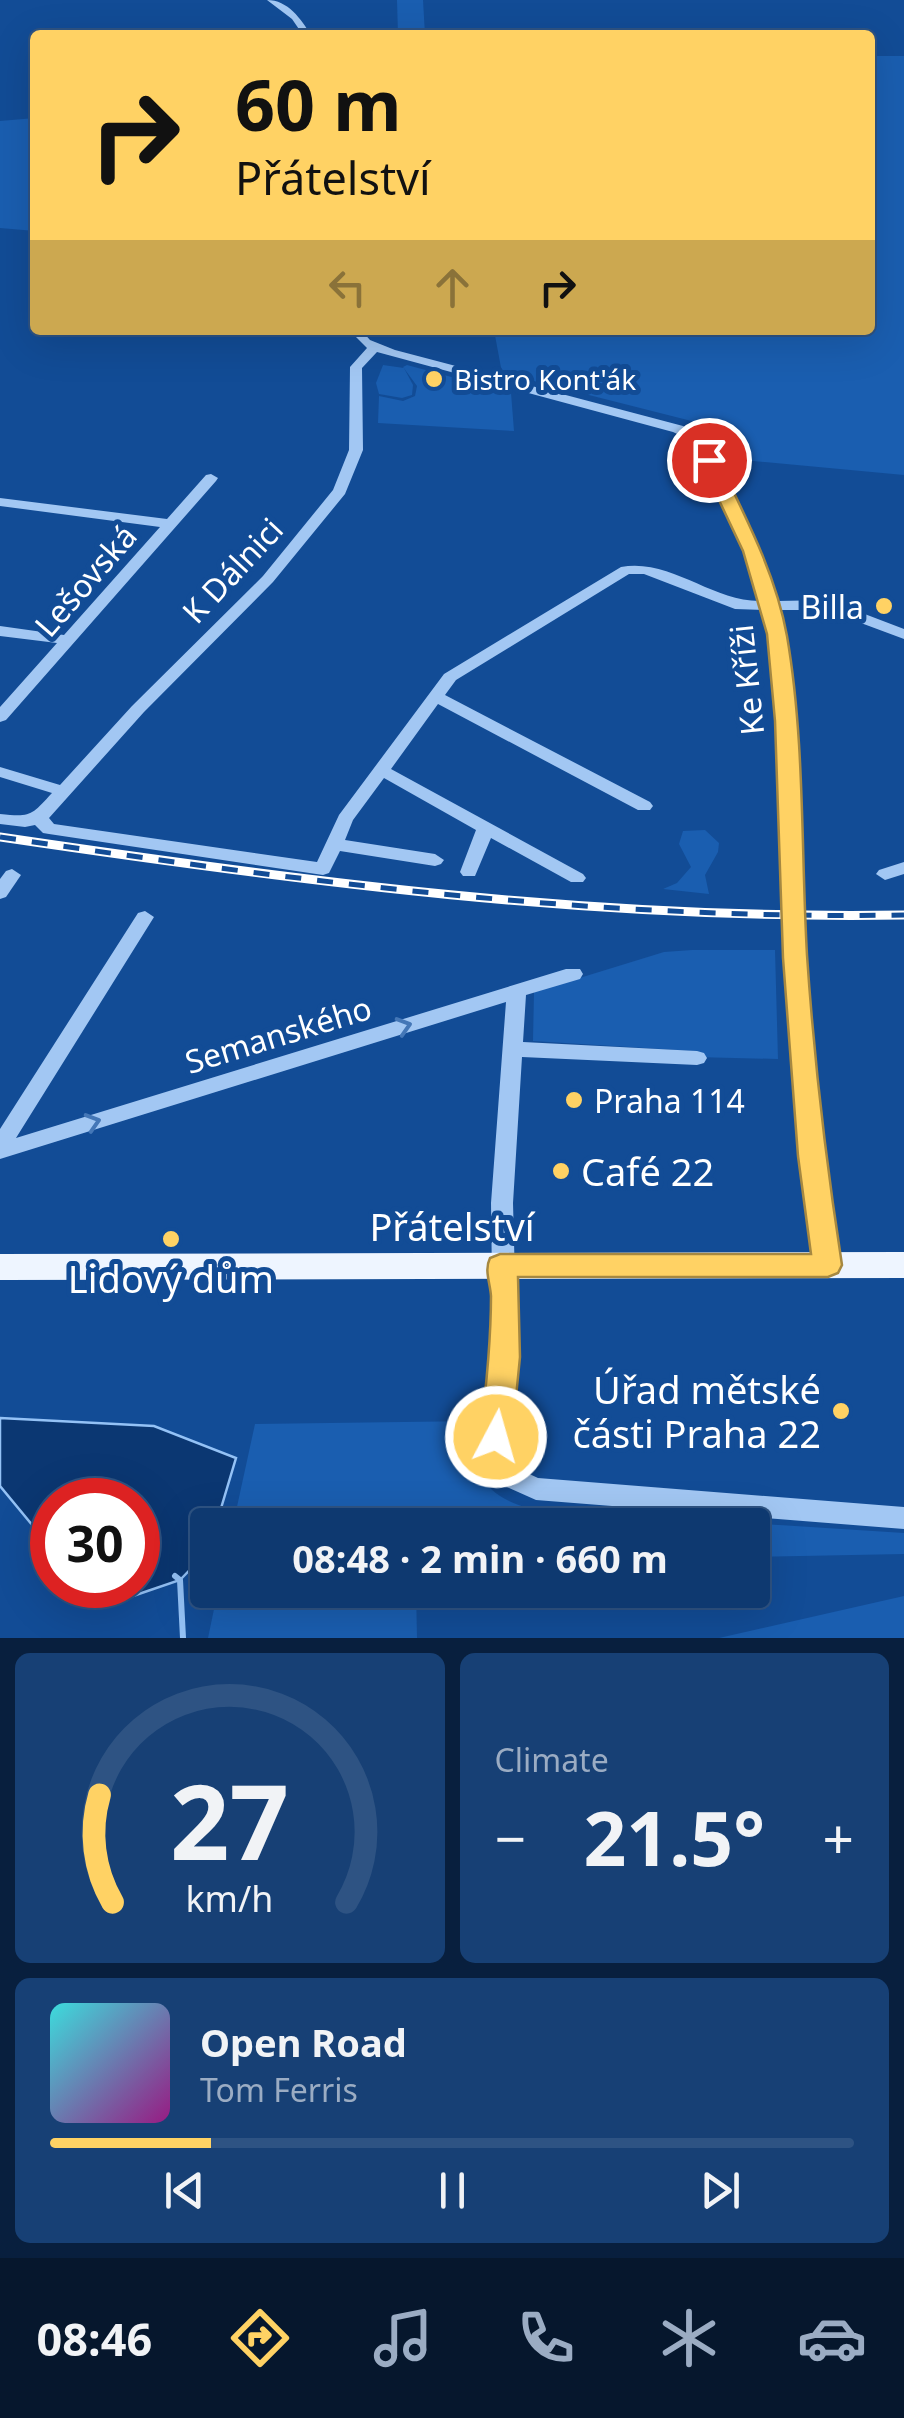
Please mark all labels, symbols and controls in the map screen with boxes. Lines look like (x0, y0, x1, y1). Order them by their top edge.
text: 60 m (235, 56, 402, 152)
icon: right (70, 70, 200, 200)
text: Přátelství (235, 147, 431, 208)
icon: left (320, 260, 375, 315)
icon: ahead (425, 260, 480, 315)
icon: right (530, 260, 585, 315)
place label: Bistro Kont'ák (454, 360, 636, 398)
marker: Bistro Kont'ák (423, 368, 445, 390)
pin (667, 418, 752, 503)
icon: arrive (682, 433, 737, 488)
street label: K Dálnici (172, 508, 292, 632)
street label: Lešovská (24, 515, 146, 645)
place label: Billa (800, 585, 864, 628)
marker: Billa (873, 595, 895, 617)
street label: Ke Kříži (719, 623, 773, 737)
street label: Semanského (179, 985, 377, 1083)
one-way arrow (394, 1018, 411, 1038)
place label: Praha 114 (594, 1079, 745, 1122)
marker: Praha 114 (563, 1089, 585, 1111)
one-way arrow (84, 1113, 101, 1134)
place label: Café 22 (581, 1145, 714, 1197)
marker: Café 22 (550, 1160, 572, 1182)
street label: Přátelství (369, 1200, 536, 1252)
marker: Lidový dům (160, 1228, 182, 1250)
place label: Lidový dům (68, 1252, 274, 1304)
place label: Úřad mětské části Praha 22 (572, 1363, 821, 1459)
position arrow (444, 1385, 548, 1489)
marker: Úřad mětské části Praha 22 (830, 1400, 852, 1422)
speed limit sign: 30 (30, 1478, 160, 1608)
text: 08:48 · 2 min · 660 m (292, 1532, 668, 1584)
text: Climate (495, 1738, 609, 1781)
text: 27 (170, 1749, 289, 1890)
text: 21.5° (583, 1786, 765, 1888)
text: − (495, 1800, 526, 1875)
text: + (823, 1800, 854, 1875)
text: km/h (186, 1874, 274, 1922)
text: Open Road (200, 2016, 407, 2068)
text: Tom Ferris (200, 2068, 358, 2111)
icon: previous (157, 2163, 212, 2218)
icon: pause (425, 2163, 480, 2218)
icon: next (693, 2163, 748, 2218)
icon: directions (225, 2303, 295, 2373)
icon: music (368, 2303, 438, 2373)
icon: phone (511, 2303, 581, 2373)
icon: climate (654, 2303, 724, 2373)
icon: car (797, 2303, 867, 2373)
text: 08:46 (37, 2308, 152, 2369)

